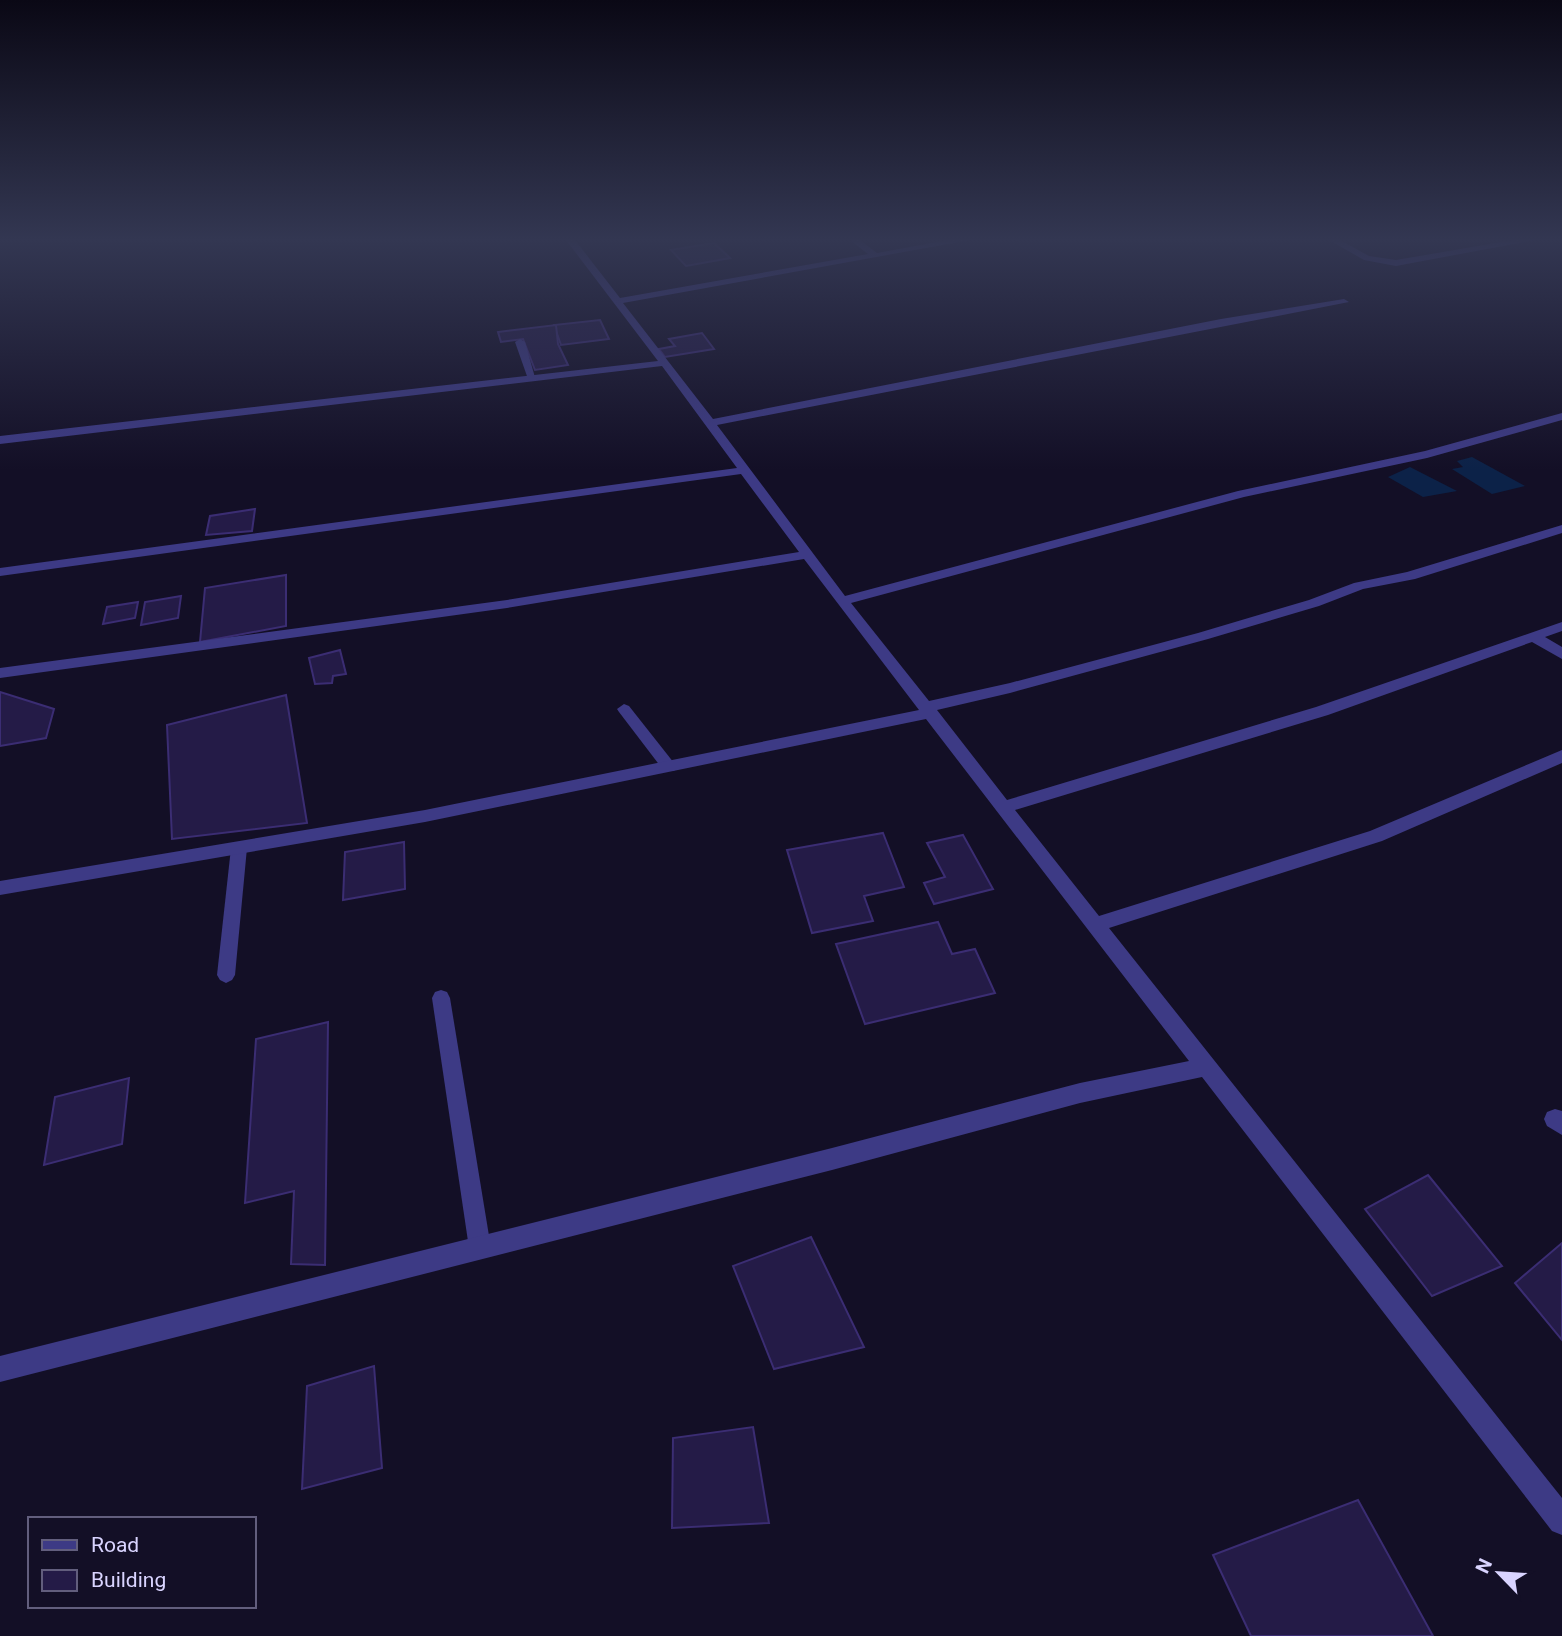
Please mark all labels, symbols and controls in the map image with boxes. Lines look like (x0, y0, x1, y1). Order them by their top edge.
legend (28, 1517, 256, 1608)
text: Road (91, 1533, 139, 1557)
north arrow (1464, 1538, 1534, 1608)
text: N (1471, 1555, 1497, 1577)
text: Building (91, 1568, 166, 1592)

